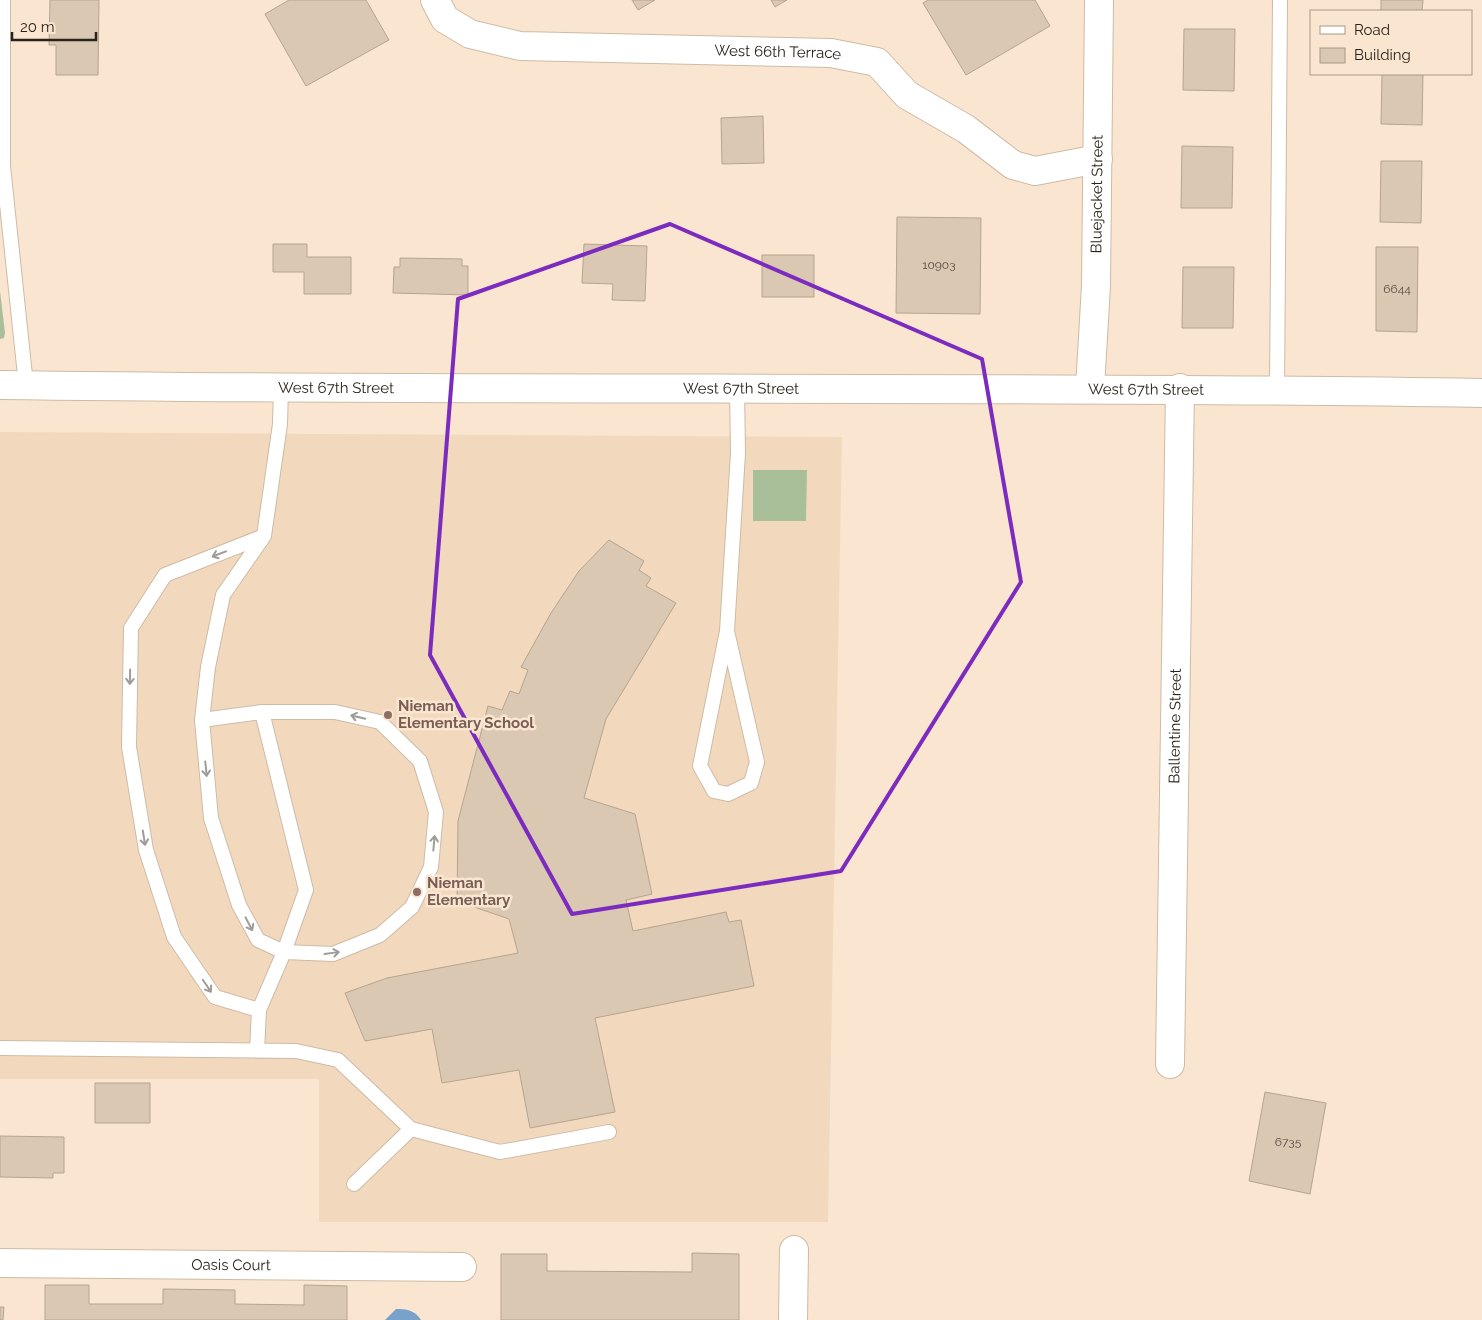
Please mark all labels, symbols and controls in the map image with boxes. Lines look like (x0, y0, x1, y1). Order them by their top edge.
scale bar (12, 10, 96, 42)
legend (1310, 10, 1472, 75)
text: 20 m (20, 18, 55, 36)
text: Road (1354, 21, 1390, 39)
street label: West 66th Terrace (714, 41, 843, 64)
text: Building (1354, 46, 1411, 64)
street label: Bluejacket Street (1087, 135, 1107, 253)
house number: 10903 (922, 258, 956, 272)
house number: 6644 (1383, 282, 1411, 296)
street label: West 67th Street (278, 379, 394, 397)
street label: West 67th Street (683, 380, 799, 398)
street label: West 67th Street (1088, 380, 1204, 399)
one-way arrow (211, 550, 227, 559)
one-way arrow (126, 668, 135, 684)
street label: Ballentine Street (1165, 668, 1185, 784)
place label: Nieman Elementary School (398, 697, 534, 732)
marker: Nieman Elementary School (382, 709, 394, 721)
one-way arrow (351, 712, 367, 721)
one-way arrow (202, 760, 211, 776)
one-way arrow (139, 830, 149, 846)
one-way arrow (429, 835, 438, 851)
place label: Nieman Elementary (427, 874, 511, 909)
marker: Nieman Elementary (411, 886, 423, 898)
one-way arrow (244, 917, 254, 932)
one-way arrow (324, 947, 340, 957)
one-way arrow (202, 978, 212, 992)
house number: 6735 (1275, 1135, 1302, 1149)
street label: Oasis Court (191, 1256, 271, 1274)

